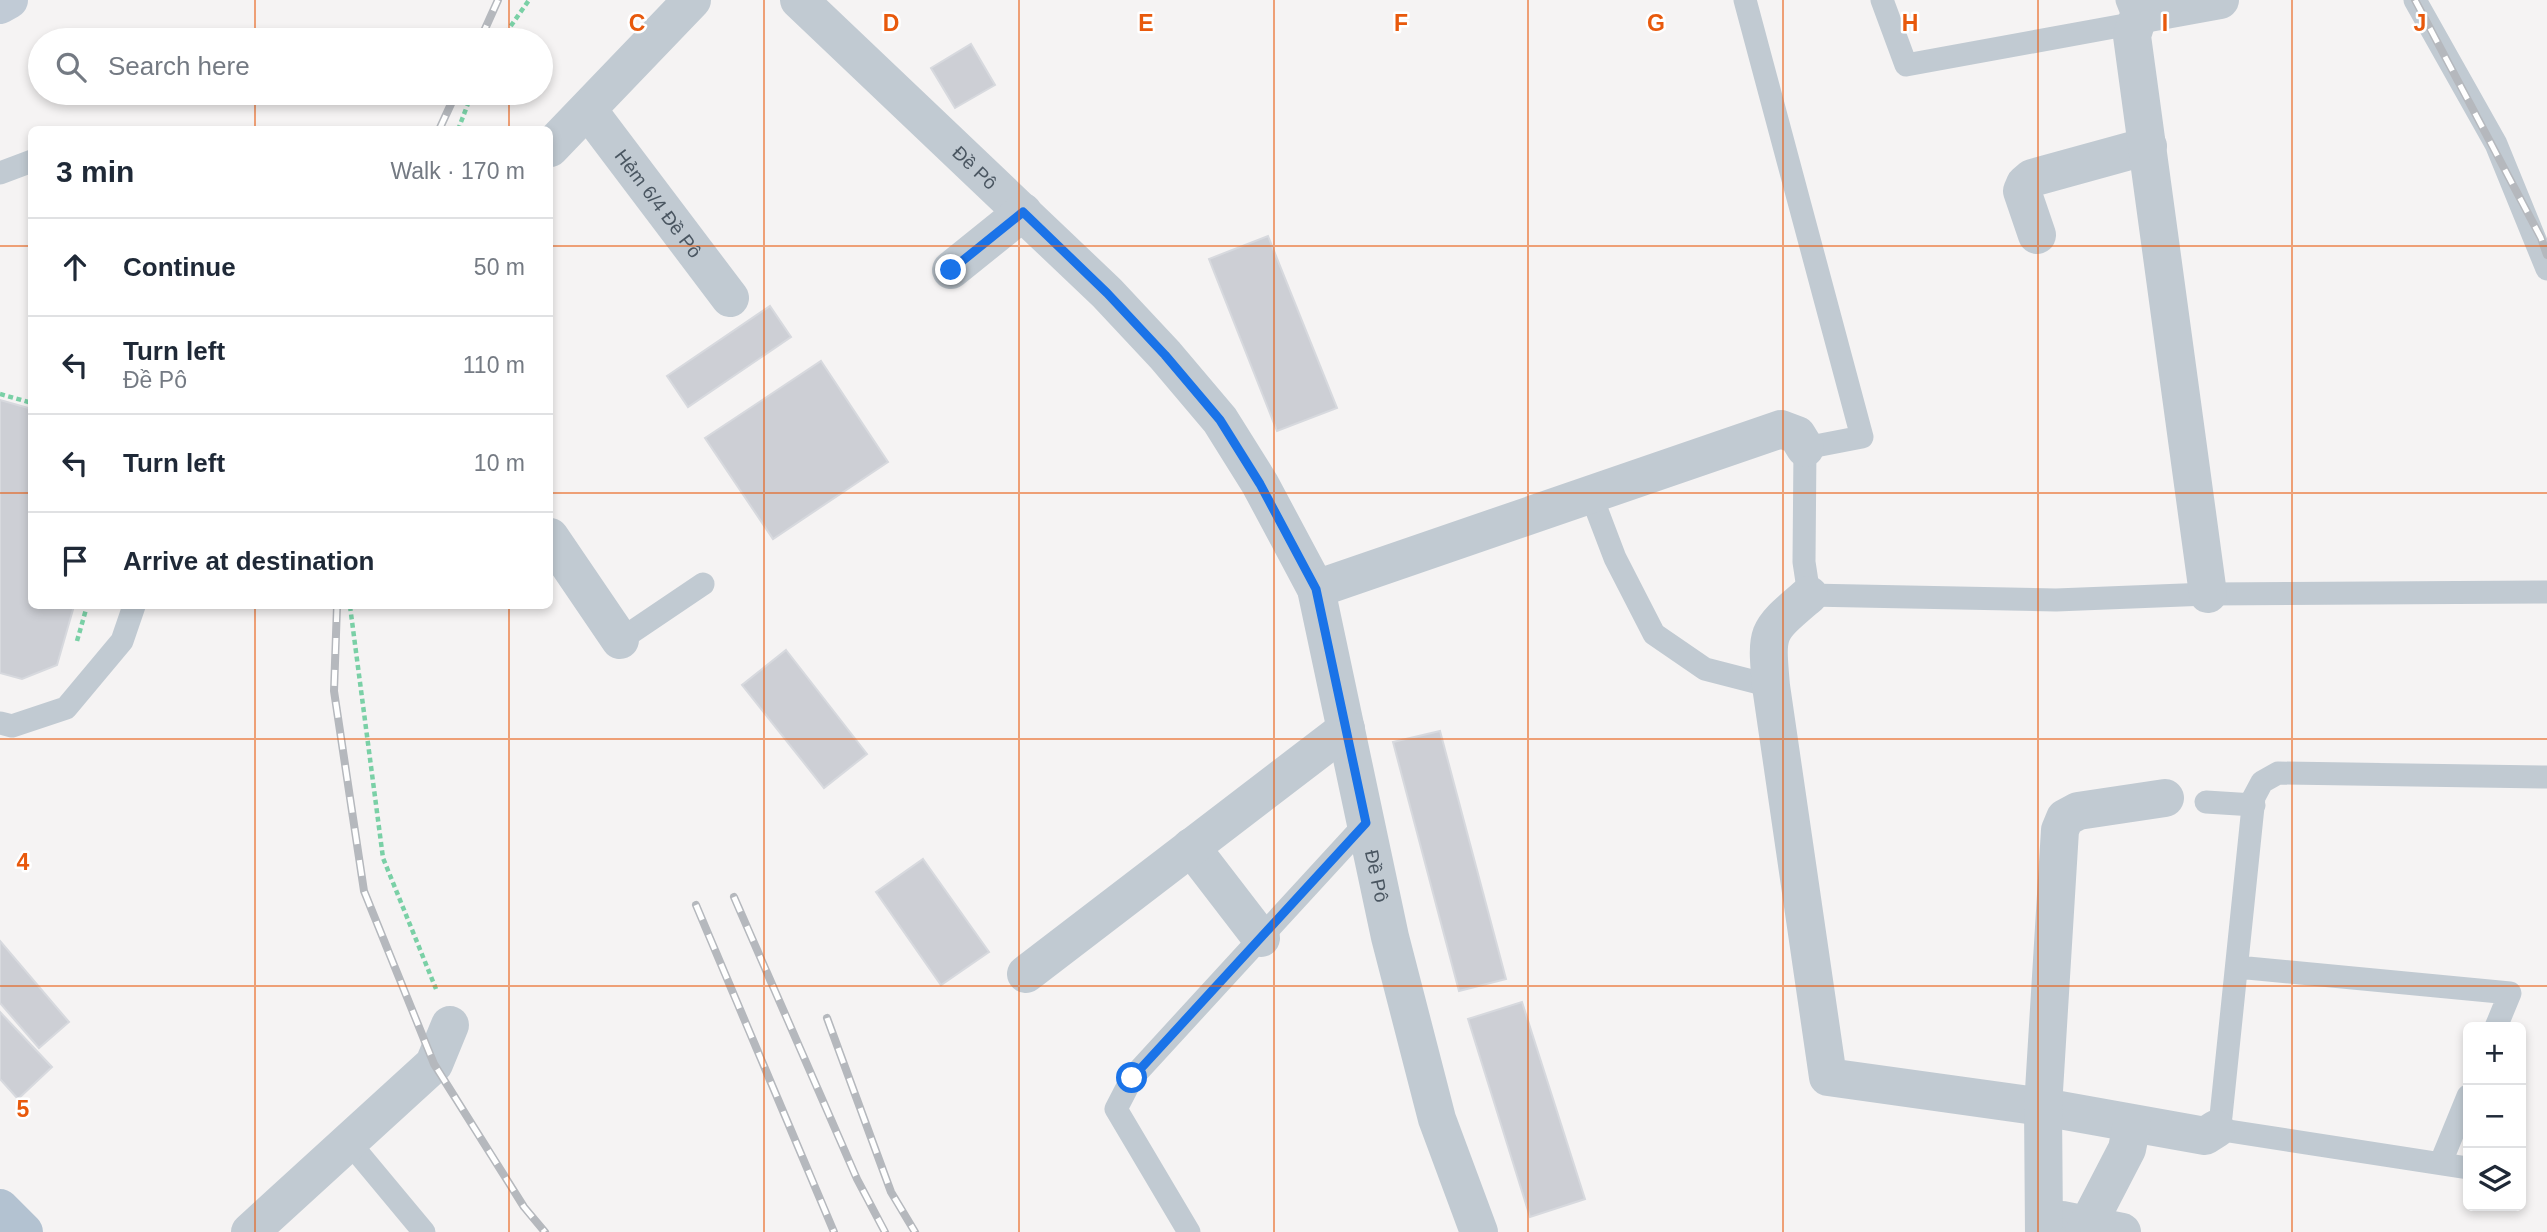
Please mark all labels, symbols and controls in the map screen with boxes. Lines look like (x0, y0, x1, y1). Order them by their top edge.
text: C (629, 10, 645, 36)
text: D (883, 10, 899, 36)
text: E (1138, 10, 1154, 36)
text: F (1394, 10, 1408, 36)
text: G (1647, 10, 1665, 36)
text: H (1902, 10, 1918, 36)
text: I (2162, 10, 2168, 36)
text: J (2414, 10, 2426, 36)
search box (28, 28, 553, 105)
icon: search (52, 48, 90, 86)
text: Search here (108, 51, 250, 81)
street label: Đề Pô (948, 142, 1001, 194)
street label: Hẻm 6/4 Đề Pô (611, 145, 706, 262)
text: 3 min (56, 155, 134, 188)
text: Walk · 170 m (390, 158, 525, 184)
icon: ahead (56, 248, 94, 286)
text: Continue (123, 252, 236, 282)
text: 50 m (474, 254, 525, 280)
route end (935, 254, 966, 285)
text: Turn left (123, 336, 225, 366)
icon: left (56, 346, 94, 384)
text: 110 m (463, 352, 525, 378)
text: Đề Pô (123, 367, 187, 393)
icon: left (56, 444, 94, 482)
text: Turn left (123, 448, 225, 478)
text: 10 m (474, 450, 525, 476)
icon: arrive (56, 542, 94, 580)
text: Arrive at destination (123, 546, 374, 576)
street label: Đề Pô (1361, 848, 1392, 904)
text: 4 (17, 849, 30, 875)
map controls (2463, 1022, 2526, 1211)
button: + (2463, 1022, 2526, 1085)
route start (1116, 1062, 1147, 1093)
button: − (2463, 1085, 2526, 1148)
text: 5 (17, 1096, 30, 1122)
button: layers (2463, 1148, 2526, 1211)

